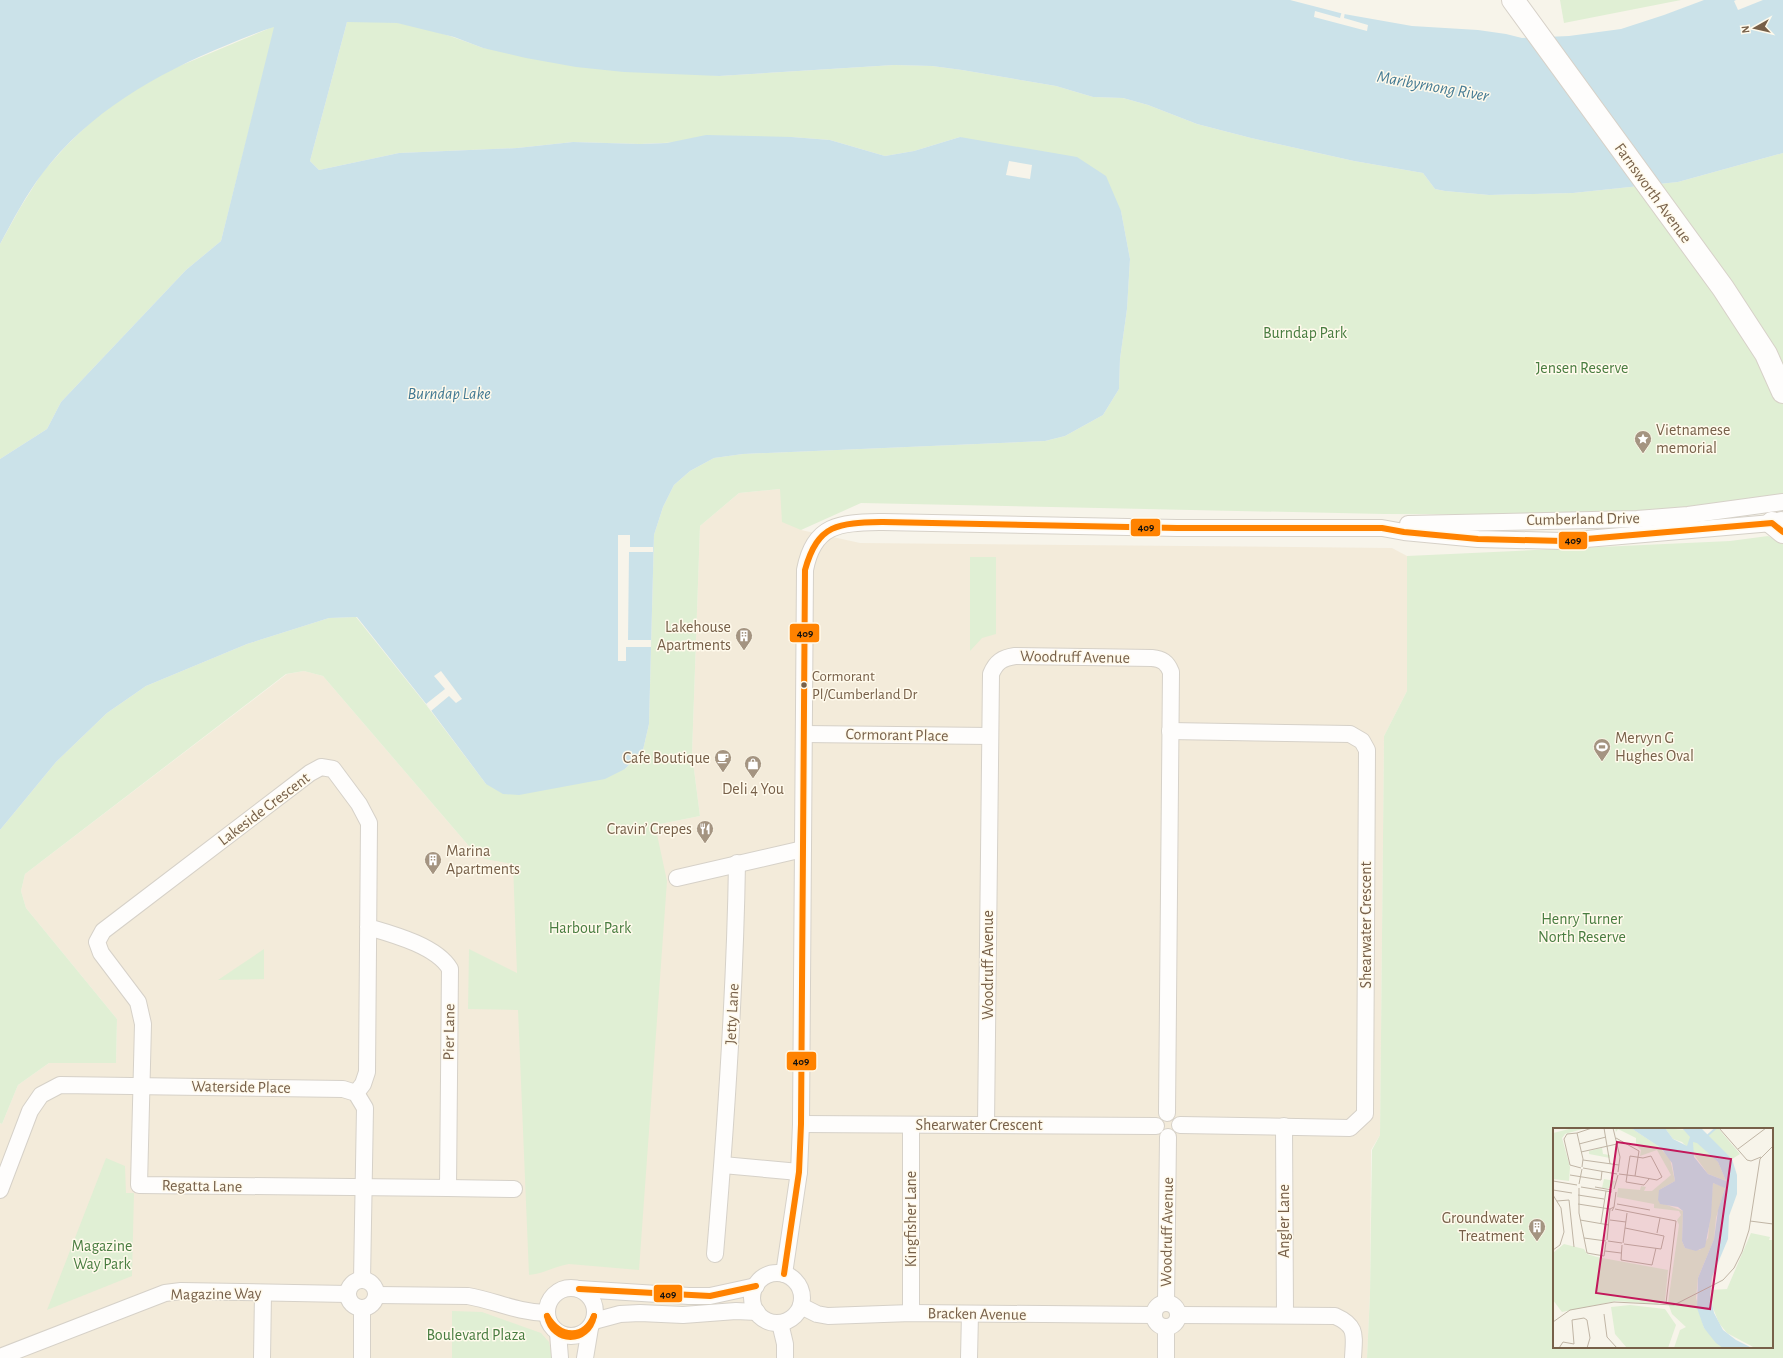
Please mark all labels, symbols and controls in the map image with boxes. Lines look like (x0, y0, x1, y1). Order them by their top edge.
north arrow (1735, 8, 1775, 48)
text: N (1740, 25, 1752, 34)
water label: Maribyrnong River (1376, 68, 1491, 104)
street label: Farnsworth Avenue (1611, 140, 1695, 246)
park label: Burndap Park (1263, 325, 1348, 341)
park label: Jensen Reserve (1536, 360, 1628, 376)
water label: Burndap Lake (407, 385, 491, 403)
place label: Vietnamese memorial (1656, 422, 1730, 456)
place icon: Vietnamese memorial (1633, 429, 1653, 454)
street label: Cumberland Drive (1526, 510, 1640, 528)
line badge: 409 (1130, 518, 1161, 537)
text: 409 (1138, 522, 1154, 533)
line badge: 409 (1558, 531, 1588, 550)
text: 409 (1565, 535, 1581, 546)
place label: Lakehouse Apartments (657, 619, 731, 653)
line badge: 409 (789, 623, 820, 643)
building icon: Lakehouse Apartments (734, 626, 754, 651)
text: 409 (797, 628, 813, 639)
street label: Woodruff Avenue (1020, 648, 1130, 666)
place label: Cormorant Pl/Cumberland Dr (812, 669, 918, 702)
marker: Cormorant Pl/Cumberland Dr (799, 680, 809, 690)
street label: Cormorant Place (845, 726, 949, 744)
place label: Mervyn G Hughes Oval (1615, 730, 1694, 764)
sports icon: Mervyn G Hughes Oval (1592, 737, 1612, 762)
cafe icon: Cafe Boutique (713, 748, 733, 773)
place label: Cafe Boutique (623, 750, 710, 766)
shop icon: Deli 4 You (743, 754, 763, 779)
street label: Lakeside Crescent (215, 770, 313, 848)
place label: Deli 4 You (722, 781, 784, 797)
restaurant icon: Cravin’ Crepes (695, 819, 715, 844)
place label: Cravin’ Crepes (607, 821, 692, 837)
place label: Marina Apartments (446, 843, 520, 877)
building icon: Marina Apartments (423, 850, 443, 875)
street label: Shearwater Crescent (1358, 861, 1374, 989)
street label: Woodruff Avenue (980, 910, 996, 1020)
park label: Henry Turner North Reserve (1538, 911, 1626, 945)
park label: Harbour Park (549, 920, 632, 936)
street label: Jetty Lane (722, 983, 743, 1045)
street label: Pier Lane (441, 1003, 457, 1061)
line badge: 409 (786, 1051, 817, 1071)
text: 409 (793, 1056, 809, 1067)
street label: Waterside Place (191, 1078, 291, 1096)
street label: Shearwater Crescent (915, 1117, 1043, 1133)
inset map (1553, 1128, 1773, 1348)
street label: Kingfisher Lane (903, 1171, 919, 1267)
street label: Regatta Lane (162, 1177, 242, 1195)
street label: Woodruff Avenue (1158, 1177, 1176, 1287)
street label: Angler Lane (1276, 1184, 1292, 1258)
place label: Groundwater Treatment (1442, 1210, 1525, 1244)
building icon: Groundwater Treatment (1527, 1217, 1547, 1242)
park label: Magazine Way Park (72, 1238, 132, 1273)
line badge: 409 (653, 1284, 683, 1303)
street label: Magazine Way (170, 1285, 262, 1304)
text: 409 (660, 1289, 676, 1300)
street label: Bracken Avenue (927, 1305, 1027, 1323)
park label: Boulevard Plaza (426, 1327, 526, 1343)

